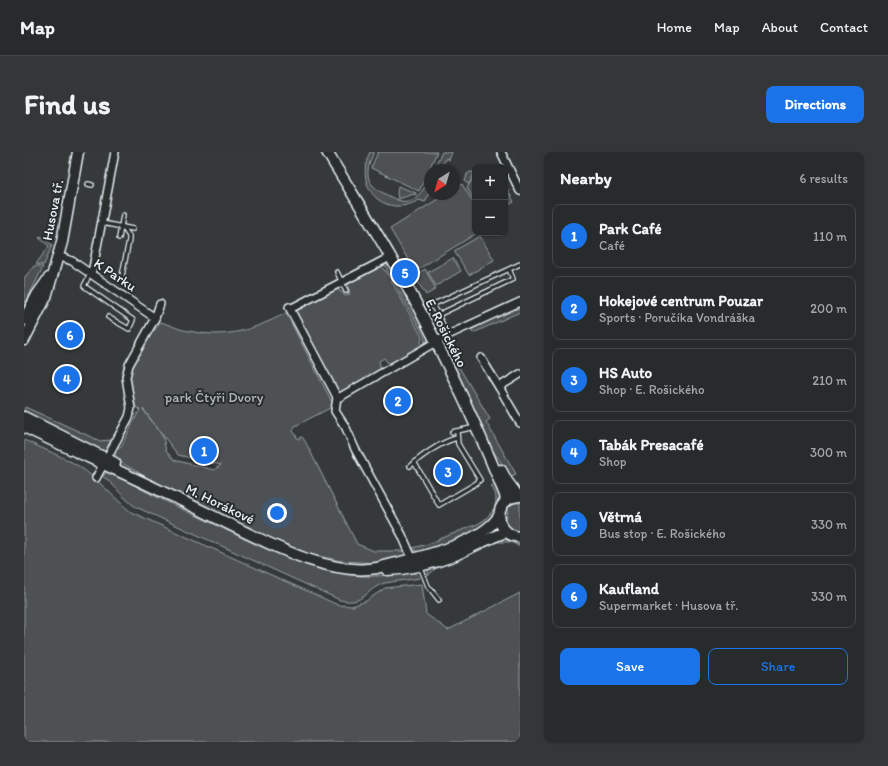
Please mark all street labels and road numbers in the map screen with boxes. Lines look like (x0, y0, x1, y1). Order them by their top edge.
street label: Husova tř. (39, 178, 67, 242)
street label: K Parku (90, 255, 140, 296)
street label: E. Rošického (421, 296, 471, 370)
street label: M. Horákové (183, 480, 258, 528)

